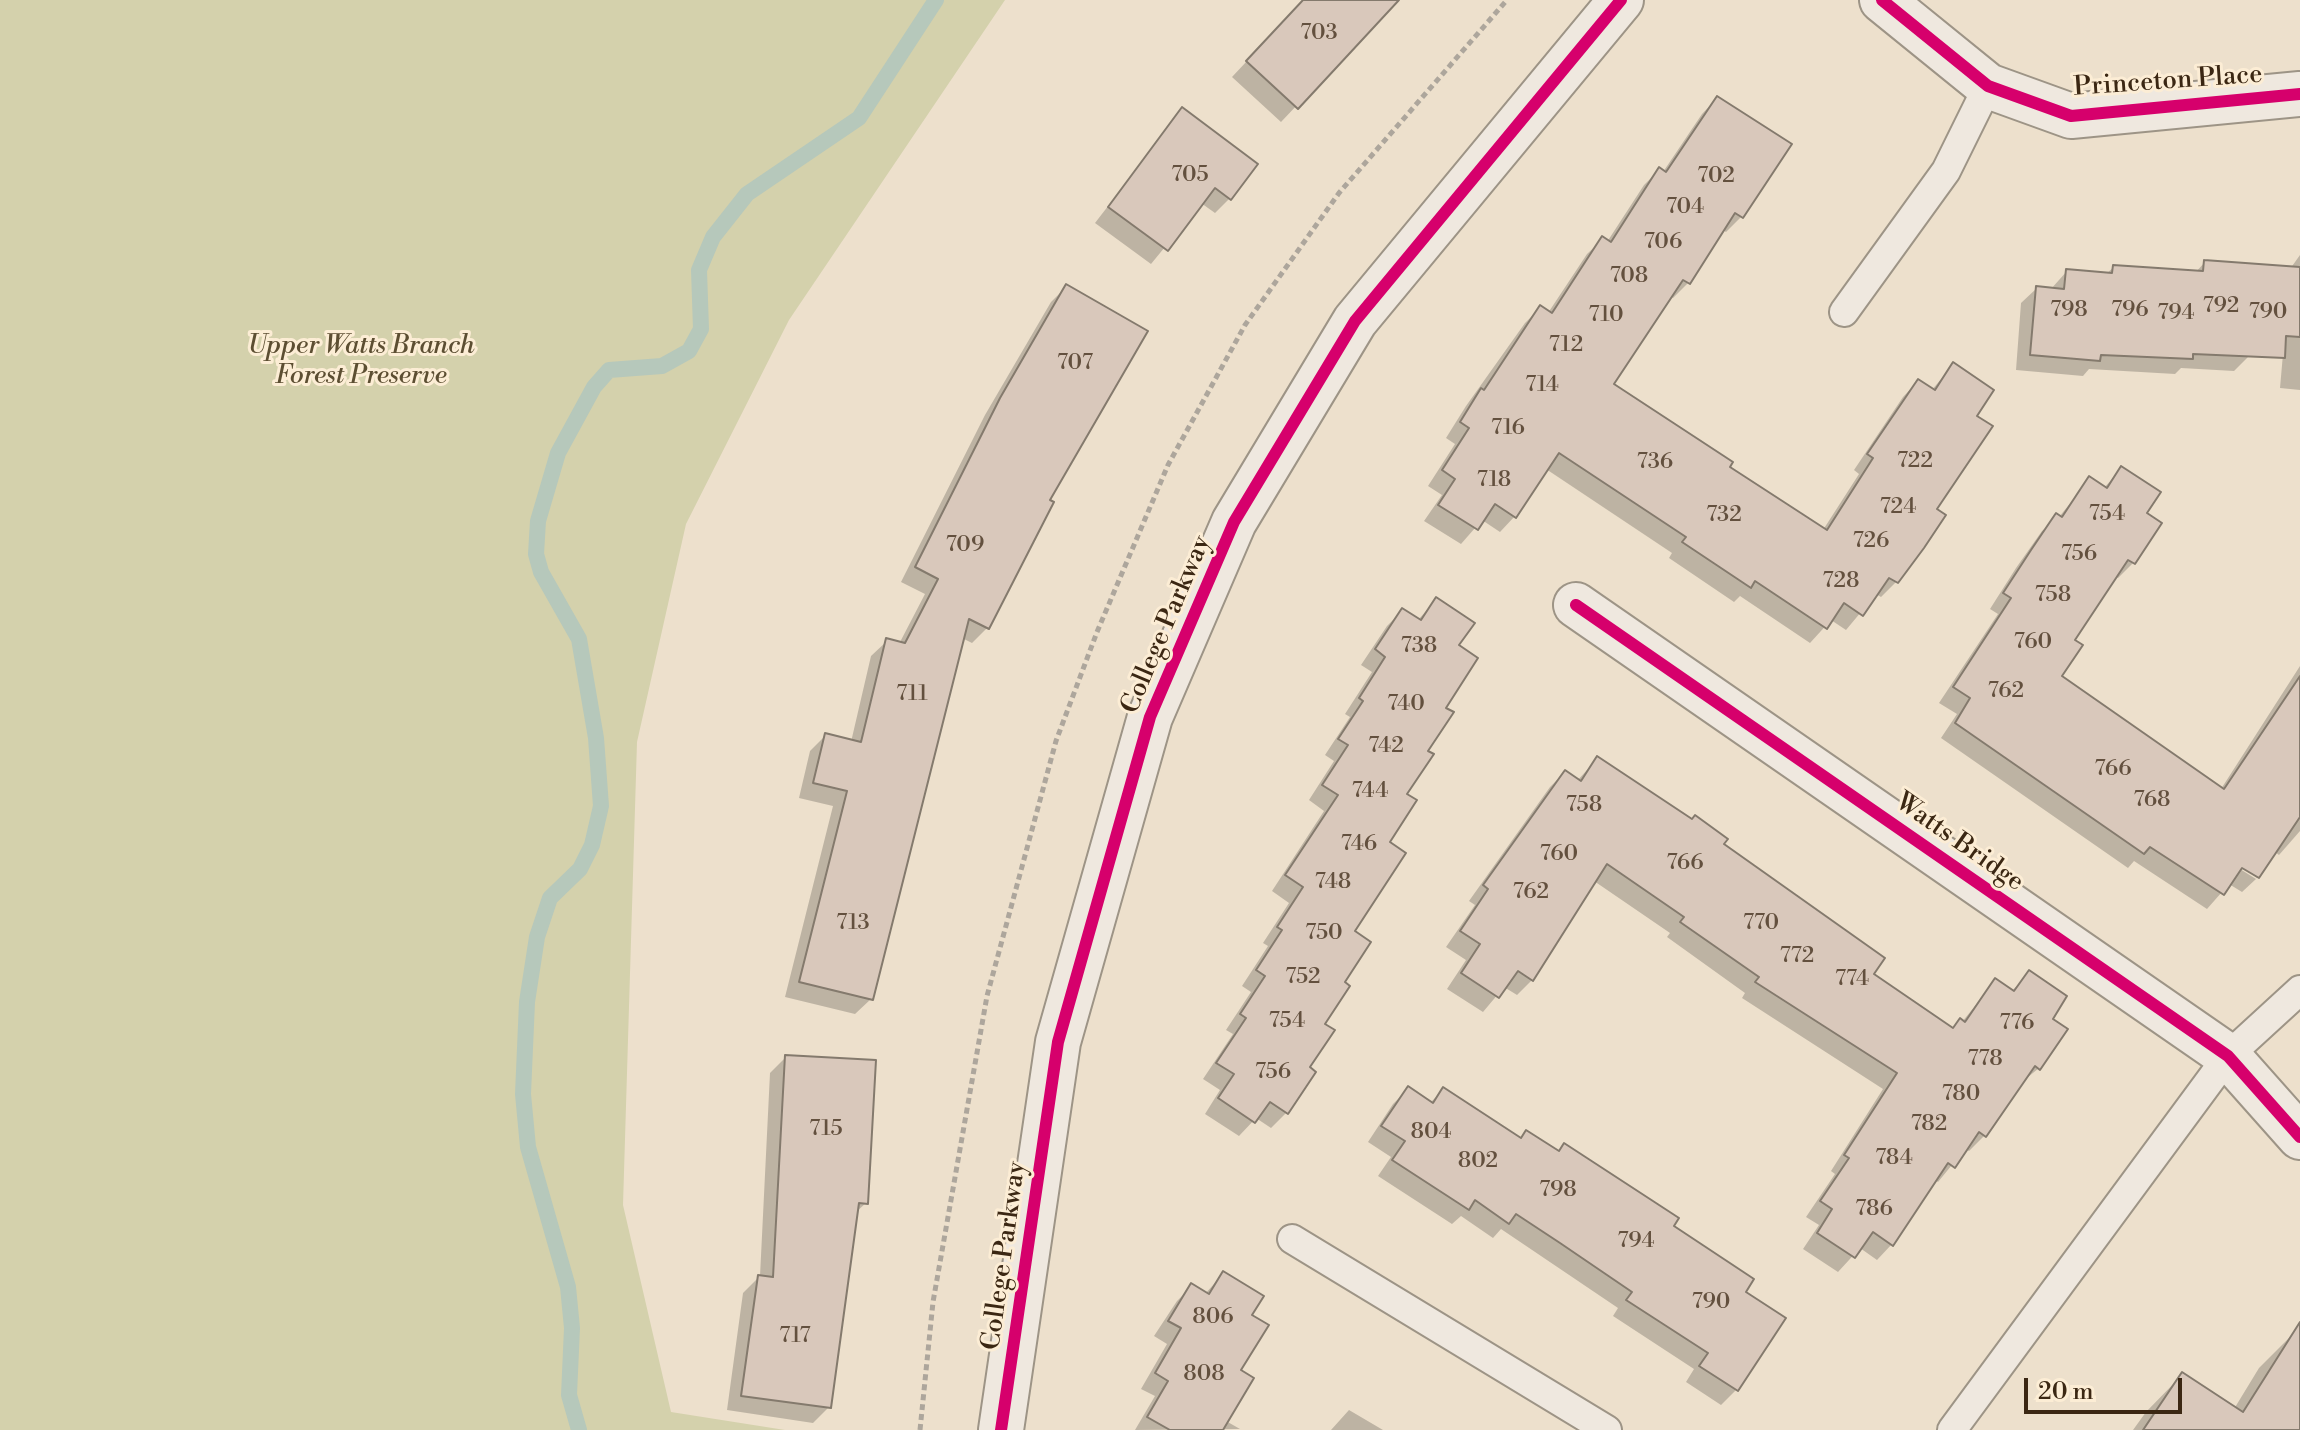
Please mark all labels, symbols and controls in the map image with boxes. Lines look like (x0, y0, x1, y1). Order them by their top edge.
house number: 703 (1300, 21, 1338, 47)
street label: Princeton Place (2073, 60, 2263, 104)
house number: 705 (1171, 163, 1209, 189)
house number: 702 (1697, 164, 1735, 190)
house number: 704 (1666, 195, 1704, 221)
house number: 706 (1644, 230, 1682, 256)
house number: 708 (1610, 264, 1648, 290)
house number: 792 (2203, 294, 2239, 320)
house number: 798 (2050, 298, 2088, 324)
house number: 796 (2111, 298, 2149, 324)
house number: 790 (2249, 300, 2287, 326)
house number: 794 (2157, 301, 2195, 327)
house number: 710 (1588, 303, 1624, 329)
park label: Upper Watts Branch Forest Preserve (248, 331, 474, 392)
house number: 712 (1549, 333, 1583, 359)
house number: 707 (1057, 351, 1093, 377)
house number: 714 (1525, 373, 1559, 399)
house number: 716 (1491, 416, 1525, 442)
house number: 722 (1897, 449, 1933, 475)
house number: 736 (1637, 450, 1673, 476)
house number: 718 (1477, 468, 1511, 494)
house number: 724 (1880, 495, 1916, 521)
house number: 754 (2089, 502, 2125, 528)
house number: 732 (1706, 503, 1742, 529)
house number: 726 (1853, 529, 1889, 555)
street label: College Parkway (1115, 531, 1219, 719)
house number: 709 (946, 533, 984, 559)
house number: 756 (2061, 542, 2097, 568)
house number: 728 (1823, 569, 1859, 595)
house number: 758 (2035, 583, 2071, 609)
house number: 760 (2014, 630, 2052, 656)
house number: 738 (1401, 634, 1437, 660)
house number: 762 (1988, 679, 2024, 705)
house number: 711 (896, 682, 928, 708)
house number: 740 (1387, 692, 1425, 718)
house number: 742 (1368, 734, 1404, 760)
house number: 766 (2094, 757, 2132, 783)
house number: 744 (1352, 779, 1388, 805)
street label: Watts Bridge (1889, 787, 2029, 899)
house number: 768 (2133, 788, 2171, 814)
house number: 758 (1566, 793, 1602, 819)
house number: 746 (1341, 832, 1377, 858)
house number: 760 (1540, 842, 1578, 868)
house number: 766 (1666, 851, 1704, 877)
house number: 748 (1315, 870, 1351, 896)
house number: 762 (1513, 880, 1549, 906)
house number: 713 (836, 911, 870, 937)
house number: 770 (1743, 911, 1779, 937)
house number: 750 (1305, 921, 1343, 947)
house number: 772 (1780, 944, 1814, 970)
house number: 752 (1285, 965, 1321, 991)
house number: 774 (1835, 967, 1869, 993)
house number: 754 (1269, 1009, 1305, 1035)
house number: 776 (2000, 1011, 2034, 1037)
house number: 778 (1967, 1047, 2003, 1073)
house number: 756 (1255, 1060, 1291, 1086)
house number: 780 (1942, 1082, 1980, 1108)
house number: 782 (1911, 1112, 1947, 1138)
house number: 715 (809, 1117, 843, 1143)
house number: 804 (1410, 1120, 1452, 1146)
house number: 784 (1875, 1146, 1913, 1172)
house number: 802 (1458, 1149, 1498, 1175)
street label: College Parkway (976, 1160, 1034, 1352)
house number: 798 (1539, 1178, 1577, 1204)
house number: 786 (1855, 1197, 1893, 1223)
house number: 794 (1617, 1229, 1655, 1255)
house number: 790 (1692, 1290, 1730, 1316)
house number: 806 (1192, 1305, 1234, 1331)
house number: 717 (779, 1324, 811, 1350)
house number: 808 (1183, 1362, 1225, 1388)
scale bar (2028, 1362, 2186, 1412)
text: 20 m (2038, 1377, 2094, 1407)

